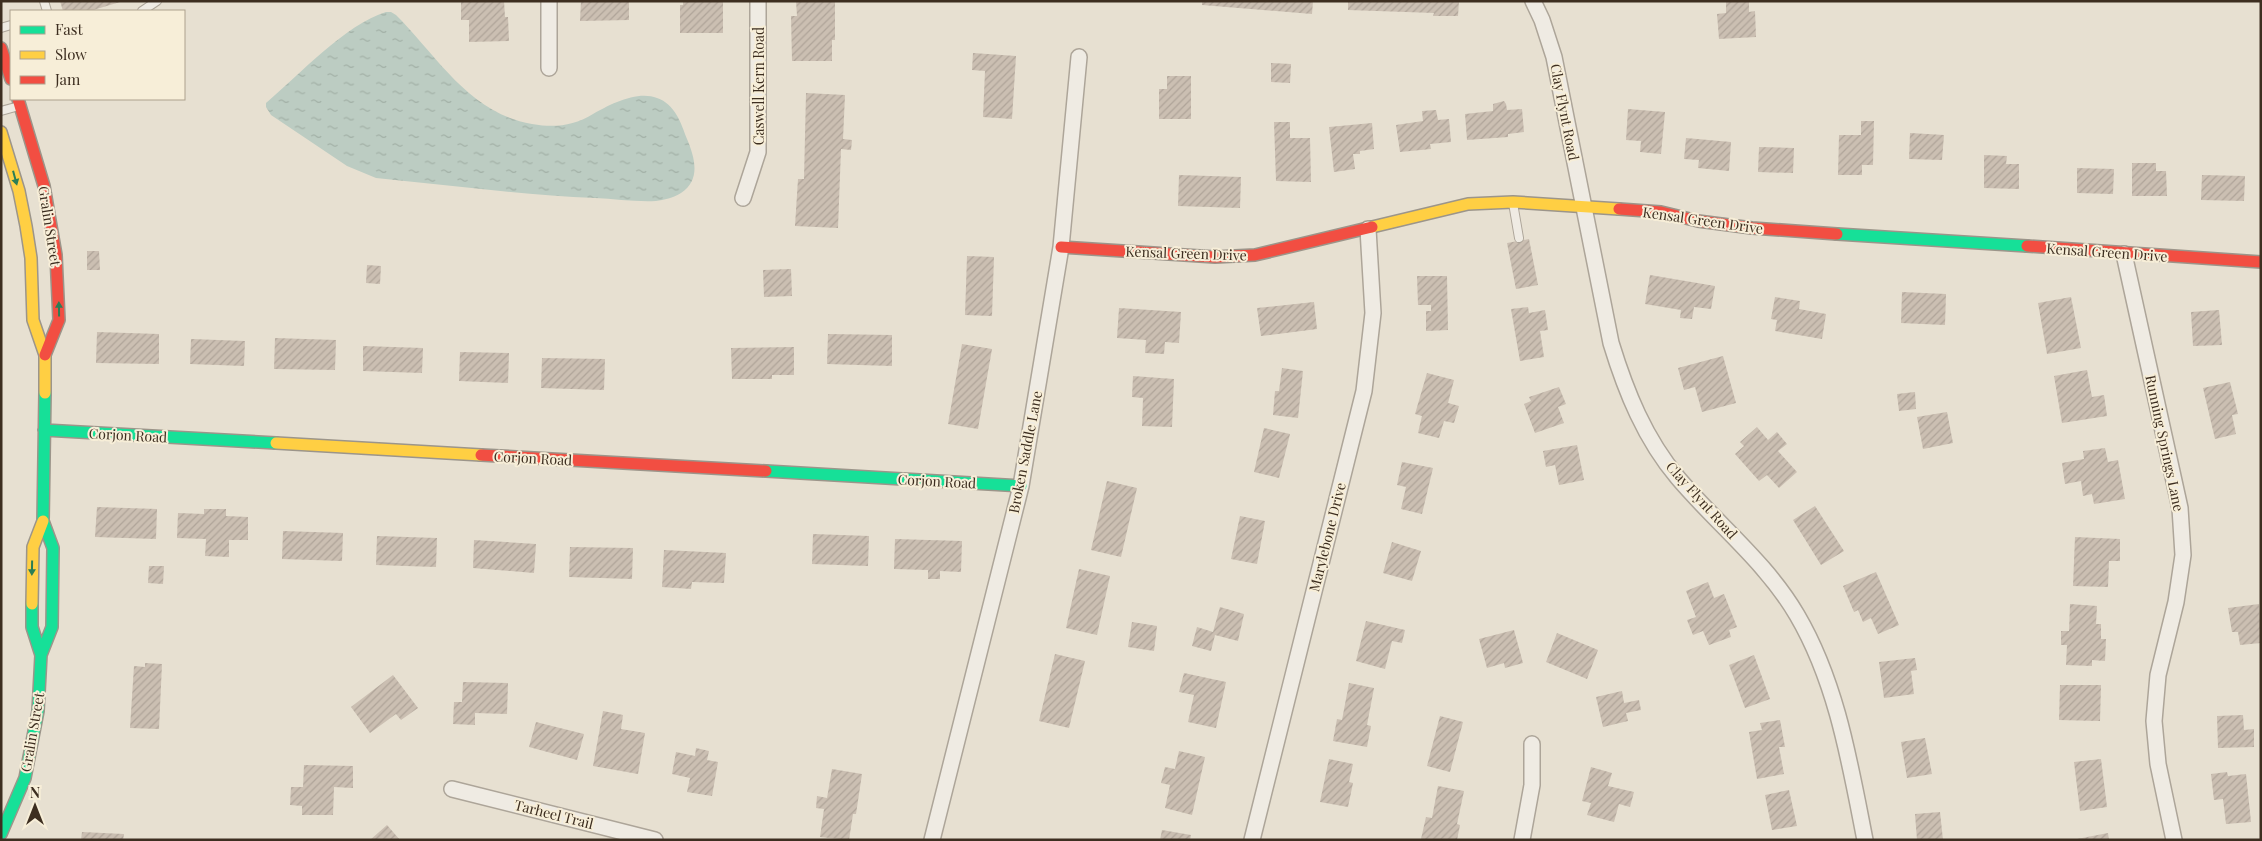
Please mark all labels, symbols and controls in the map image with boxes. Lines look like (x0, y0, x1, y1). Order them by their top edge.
legend (10, 10, 185, 100)
text: Fast (55, 19, 84, 39)
street label: Caswell Kern Road (749, 27, 768, 145)
text: Slow (55, 44, 87, 64)
street label: Clay Flynt Road (1546, 62, 1584, 162)
text: Jam (54, 69, 81, 89)
one-way arrow (12, 171, 20, 186)
street label: Gralin Street (34, 185, 66, 268)
street label: Kensal Green Drive (1642, 202, 1764, 238)
street label: Kensal Green Drive (2046, 238, 2168, 266)
street label: Kensal Green Drive (1125, 241, 1247, 265)
one-way arrow (55, 300, 63, 316)
street label: Running Springs Lane (2141, 373, 2189, 513)
street label: Broken Saddle Lane (1004, 389, 1046, 515)
street label: Corjon Road (88, 423, 168, 447)
street label: Corjon Road (493, 446, 573, 470)
street label: Clay Flynt Road (1662, 457, 1742, 543)
street label: Corjon Road (897, 469, 977, 493)
street label: Marylebone Drive (1304, 480, 1350, 594)
one-way arrow (28, 560, 36, 576)
street label: Gralin Street (16, 690, 49, 773)
north arrow (10, 781, 60, 831)
text: N (30, 783, 40, 802)
street label: Tarheel Trail (512, 795, 596, 833)

